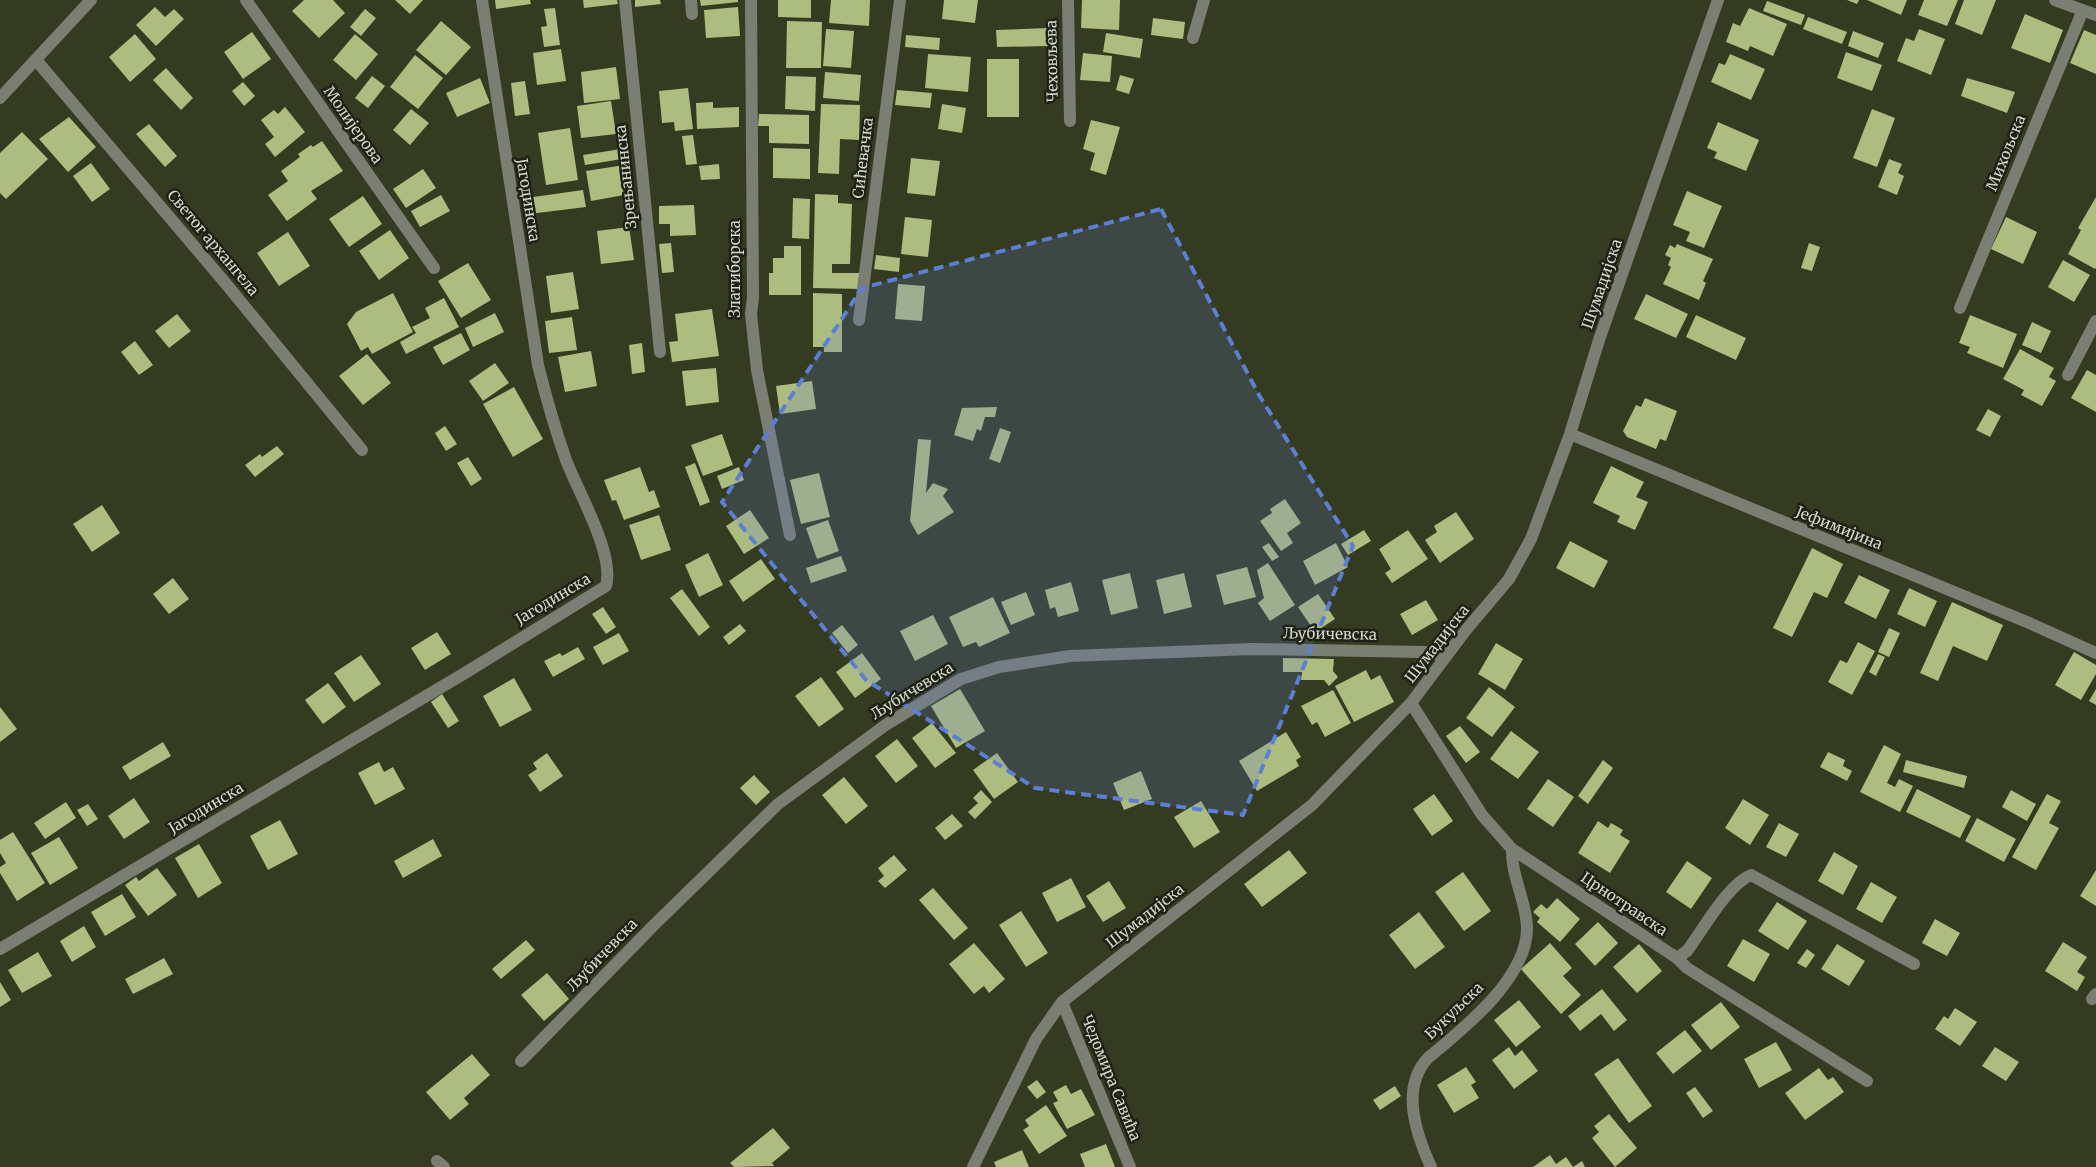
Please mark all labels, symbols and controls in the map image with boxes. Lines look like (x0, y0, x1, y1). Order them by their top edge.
street label: Чеховљева (1041, 20, 1062, 102)
street label: Молијерова (320, 82, 387, 167)
street label: Михољска (1982, 112, 2029, 194)
street label: Сићевачка (848, 116, 877, 199)
street label: Зрењанинска (611, 124, 640, 230)
street label: Јагодинска (512, 156, 544, 243)
street label: Светог архангела (164, 186, 263, 300)
street label: Златиборска (725, 220, 744, 318)
street label: Шумадијска (1577, 236, 1626, 331)
street label: Јефимијина (1792, 501, 1885, 554)
street label: Јагодинска (511, 569, 594, 629)
street label: Шумадијска (1400, 601, 1473, 687)
street label: Љубичевска (1283, 623, 1377, 644)
street label: Љубичевска (867, 658, 957, 724)
street label: Јагодинска (164, 778, 247, 838)
street label: Црнотравска (1577, 868, 1671, 940)
street label: Шумадијска (1102, 879, 1188, 952)
street label: Љубичевска (562, 914, 641, 995)
street label: Букуљска (1420, 978, 1487, 1043)
street label: Чедомира Савића (1078, 1012, 1145, 1144)

